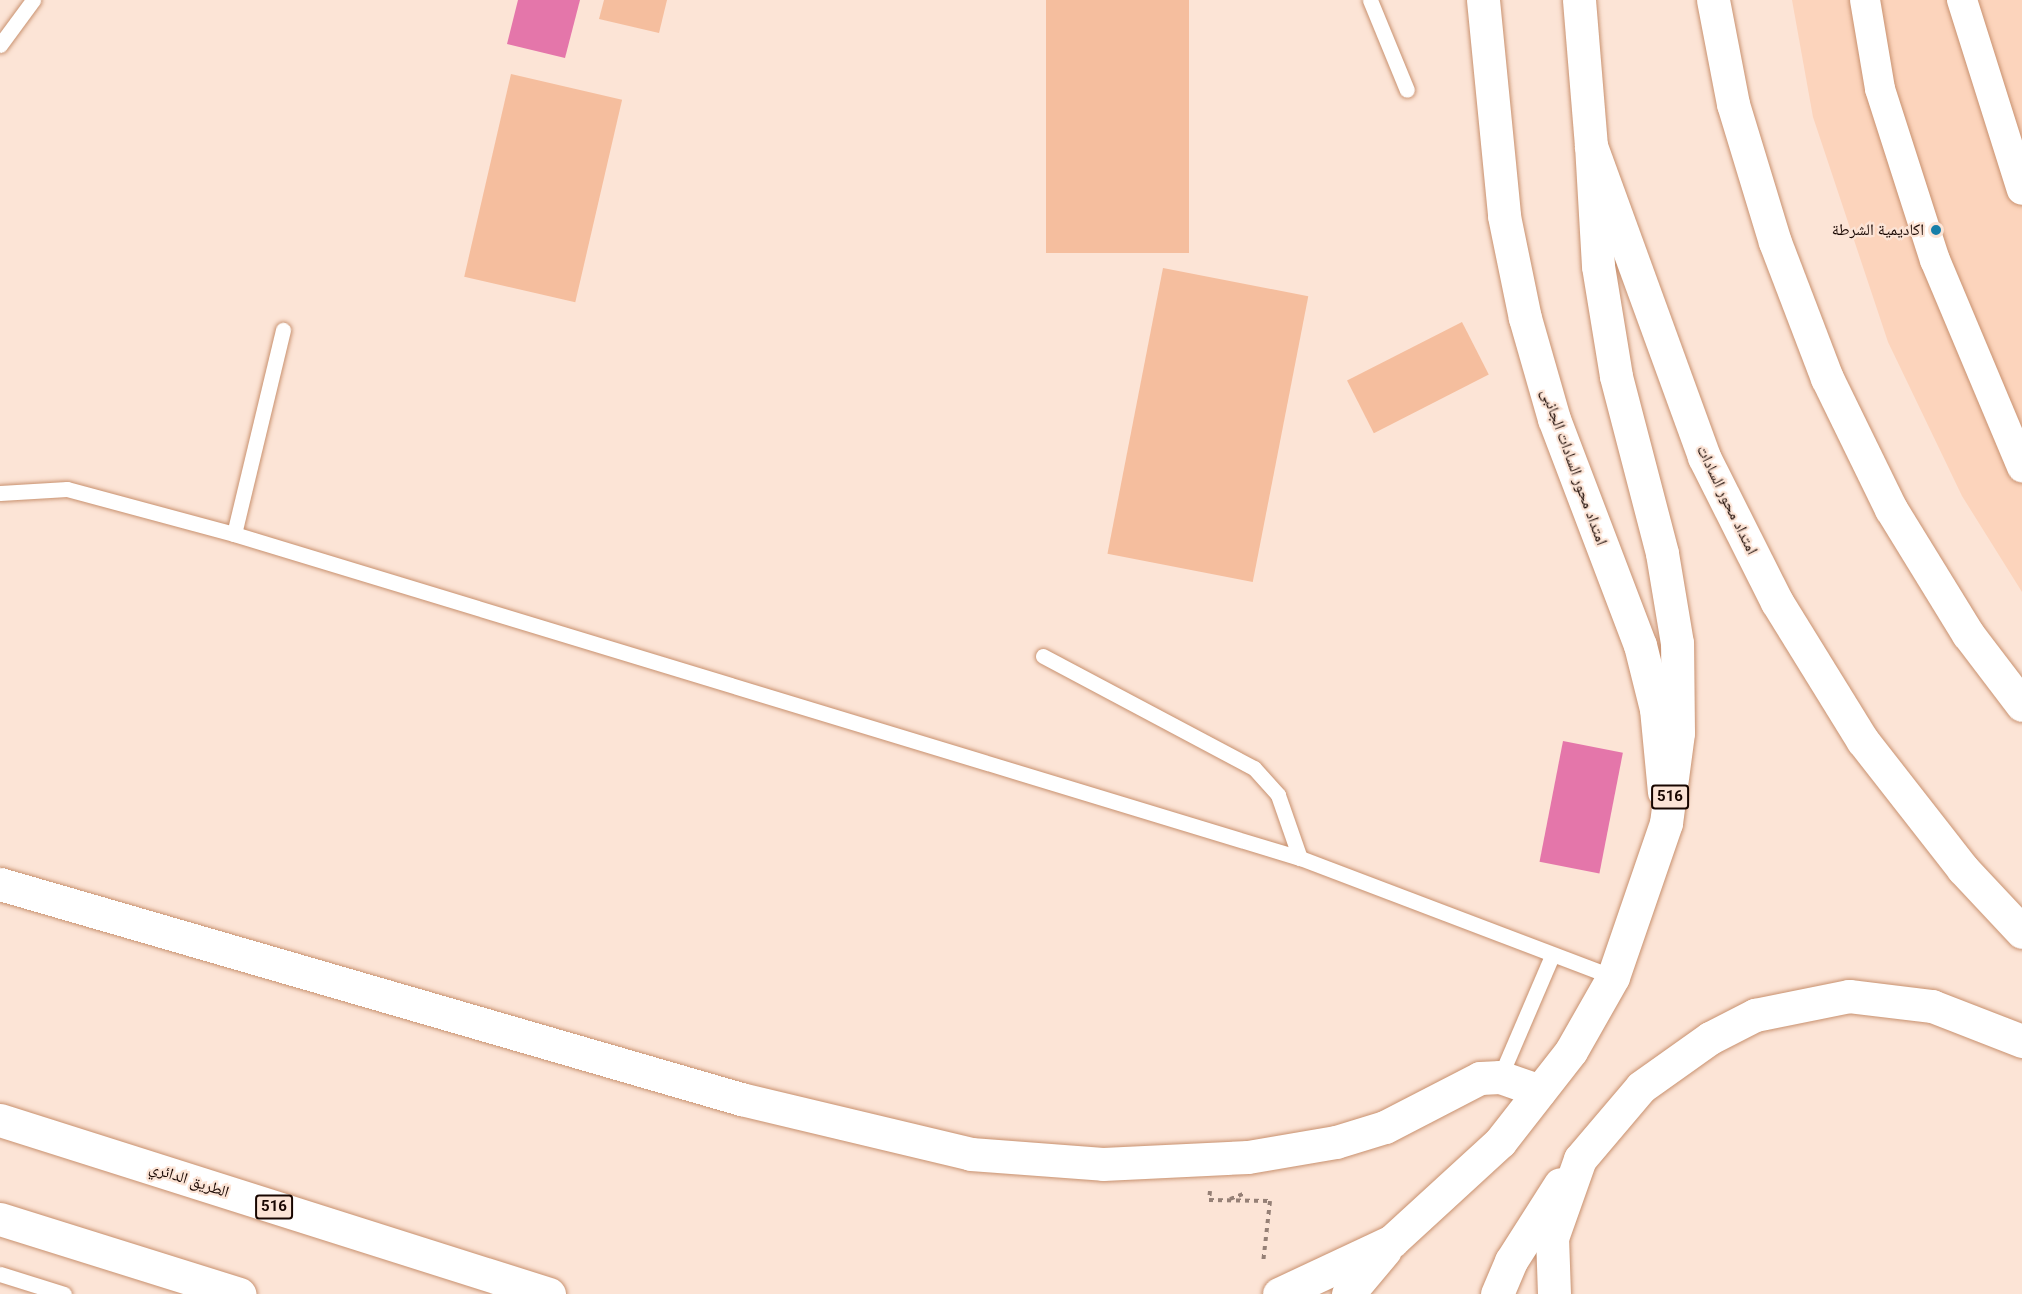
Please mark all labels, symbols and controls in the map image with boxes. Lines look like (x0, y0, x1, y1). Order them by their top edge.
place label: اكاديمية الشرطة (1832, 220, 1924, 240)
marker: اكاديمية الشرطة (1929, 223, 1943, 237)
street label: امتداد محور السادات الجانبى (1537, 386, 1611, 548)
street label: امتداد محور السادات (1692, 442, 1762, 558)
road number: 516 (1650, 785, 1690, 809)
street label: الطريق الدائري (147, 1158, 231, 1202)
road number: 516 (254, 1195, 294, 1219)

